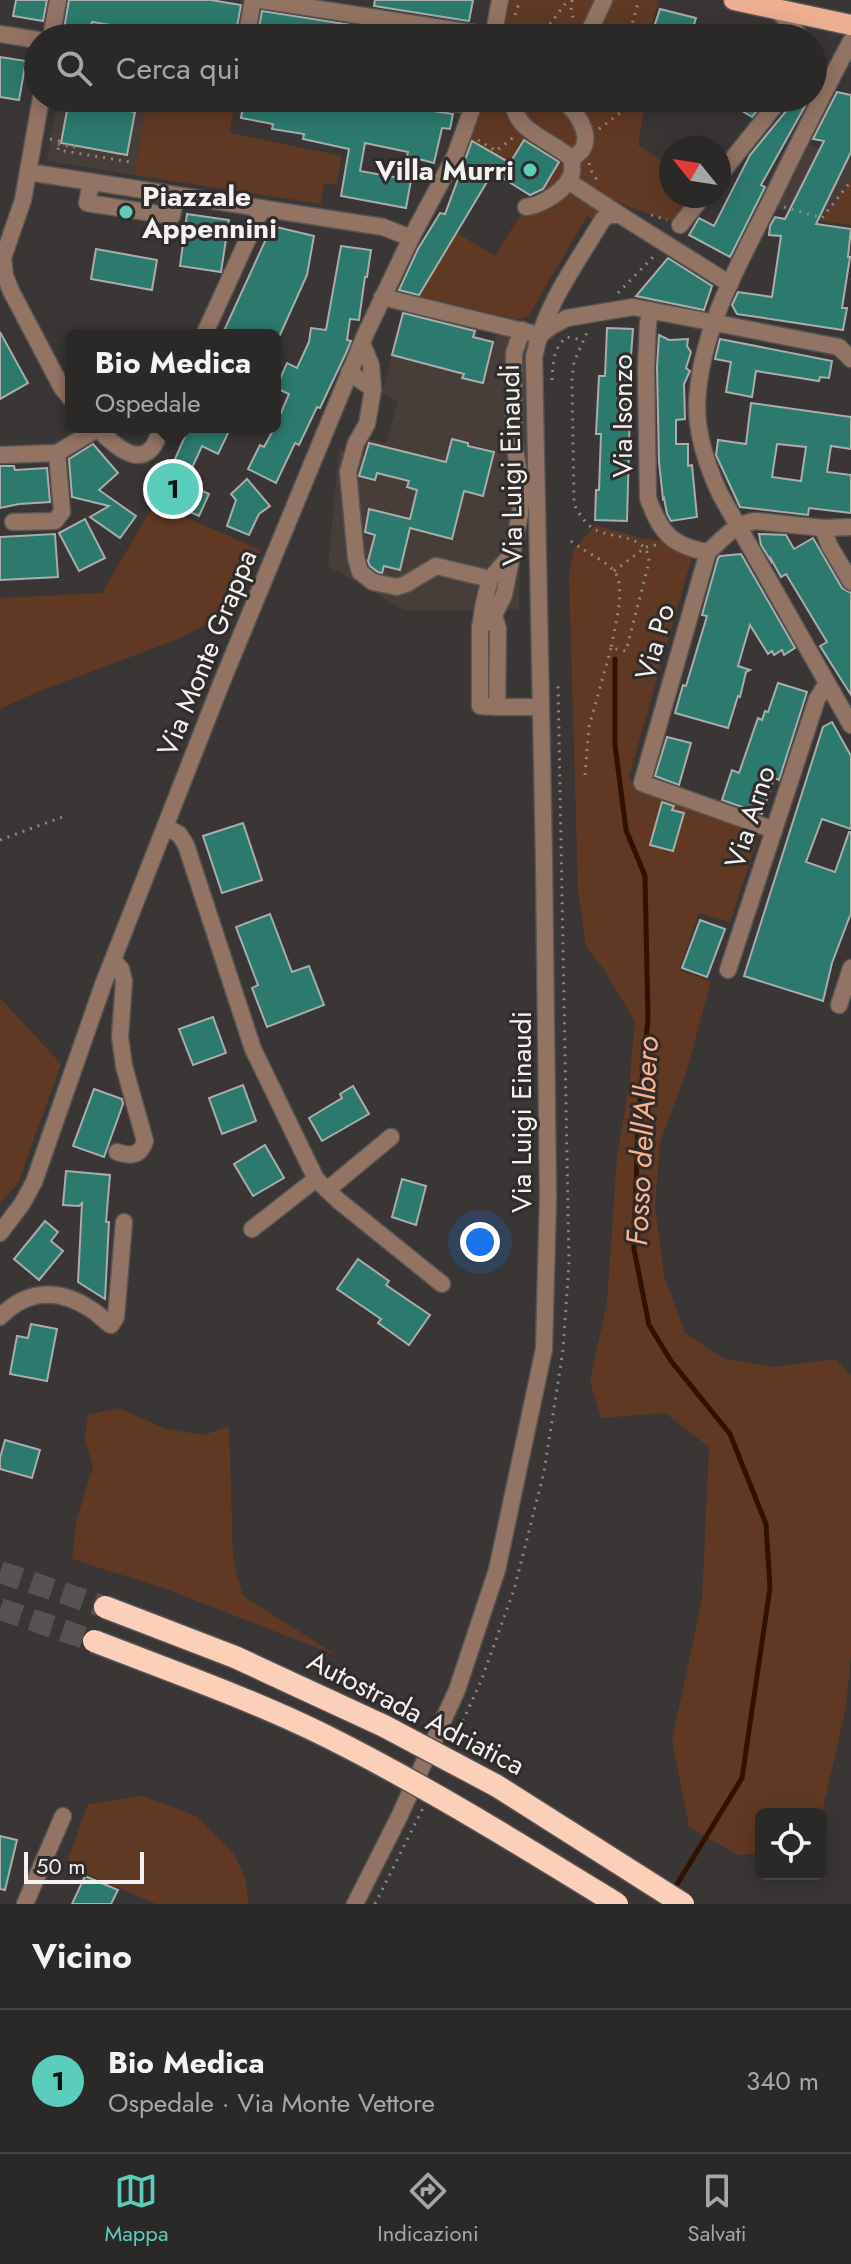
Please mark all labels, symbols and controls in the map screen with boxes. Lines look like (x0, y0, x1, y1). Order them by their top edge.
search box (24, 24, 827, 112)
icon: search (52, 46, 96, 90)
text: Cerca qui (116, 47, 240, 90)
north arrow (659, 136, 731, 208)
place label: Villa Murri (374, 150, 514, 191)
marker: Villa Murri (521, 161, 539, 179)
place label: Piazzale Appennini (141, 176, 277, 249)
marker: Piazzale Appennini (117, 203, 135, 221)
popup (65, 329, 281, 433)
text: Bio Medica (95, 341, 251, 384)
street label: Via Isonzo (602, 354, 643, 478)
street label: Via Luigi Einaudi (489, 364, 533, 566)
text: Ospedale (95, 384, 201, 422)
pin: 1 (147, 459, 199, 519)
street label: Via Monte Grappa (147, 543, 267, 763)
street label: Via Po (625, 599, 685, 685)
street label: Via Arno (714, 760, 786, 874)
street label: Via Luigi Einaudi (501, 1011, 542, 1213)
water label: Fosso dell'Albero (615, 1035, 669, 1247)
your location (460, 1222, 500, 1262)
street label: Autostrada Adriatica (300, 1640, 532, 1786)
map controls (755, 1808, 827, 1880)
button: locate (755, 1808, 827, 1880)
scale bar (24, 1848, 144, 1884)
text: 50 m (36, 1850, 85, 1882)
text: Vicino (32, 1932, 132, 1981)
text: Bio Medica (108, 2041, 265, 2084)
text: 1 (51, 2062, 65, 2100)
text: 340 m (746, 2062, 819, 2100)
text: Ospedale · Via Monte Vettore (108, 2084, 435, 2122)
tab: Mappa (104, 2169, 169, 2249)
tab: Indicazioni (377, 2169, 479, 2249)
tab: Salvati (688, 2169, 747, 2249)

